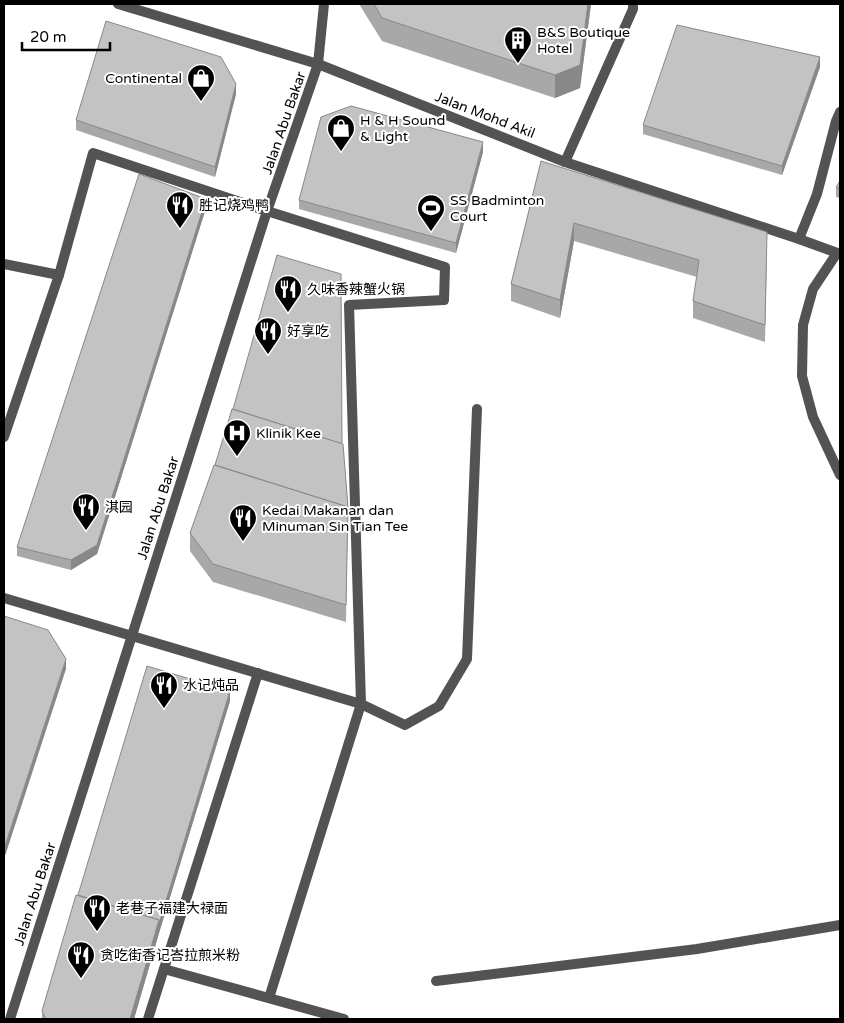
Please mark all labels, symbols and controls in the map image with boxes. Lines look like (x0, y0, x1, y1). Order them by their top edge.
scale bar (22, 20, 110, 52)
place label: B&S Boutique Hotel (537, 24, 630, 57)
building icon: B&S Boutique Hotel (503, 25, 533, 64)
text: 20 m (30, 28, 67, 46)
shop icon: Continental (186, 63, 216, 102)
street label: Jalan Abu Bakar (258, 69, 310, 177)
place label: Continental (105, 70, 182, 87)
street label: Jalan Mohd Akil (433, 88, 537, 142)
place label: H & H Sound & Light (360, 112, 445, 145)
shop icon: H & H Sound & Light (326, 113, 356, 152)
restaurant icon: 胜记烧鸡鸭 (165, 190, 195, 229)
place label: SS Badminton Court (450, 192, 544, 225)
sports icon: SS Badminton Court (416, 193, 446, 232)
place label: 胜记烧鸡鸭 (199, 197, 269, 214)
restaurant icon: 久味香辣蟹火锅 (273, 274, 303, 313)
place label: 久味香辣蟹火锅 (307, 281, 405, 298)
restaurant icon: 好享吃 (253, 316, 283, 355)
place label: 好享吃 (287, 323, 329, 340)
hospital icon: Klinik Kee (222, 418, 252, 457)
place label: Klinik Kee (256, 425, 321, 442)
street label: Jalan Abu Bakar (133, 454, 183, 562)
restaurant icon: 淇园 (71, 492, 101, 531)
place label: 淇园 (105, 499, 133, 516)
place label: Kedai Makanan dan Minuman Sin Tian Tee (262, 502, 408, 535)
restaurant icon: Kedai Makanan dan Minuman Sin Tian Tee (228, 503, 258, 542)
restaurant icon: 水记炖品 (149, 670, 179, 709)
place label: 水记炖品 (183, 677, 239, 694)
street label: Jalan Abu Bakar (10, 840, 60, 948)
restaurant icon: 老巷子福建大禄面 (82, 893, 112, 932)
place label: 老巷子福建大禄面 (116, 900, 228, 917)
restaurant icon: 贪吃街香记峇拉煎米粉 (66, 940, 96, 979)
place label: 贪吃街香记峇拉煎米粉 (100, 947, 240, 964)

